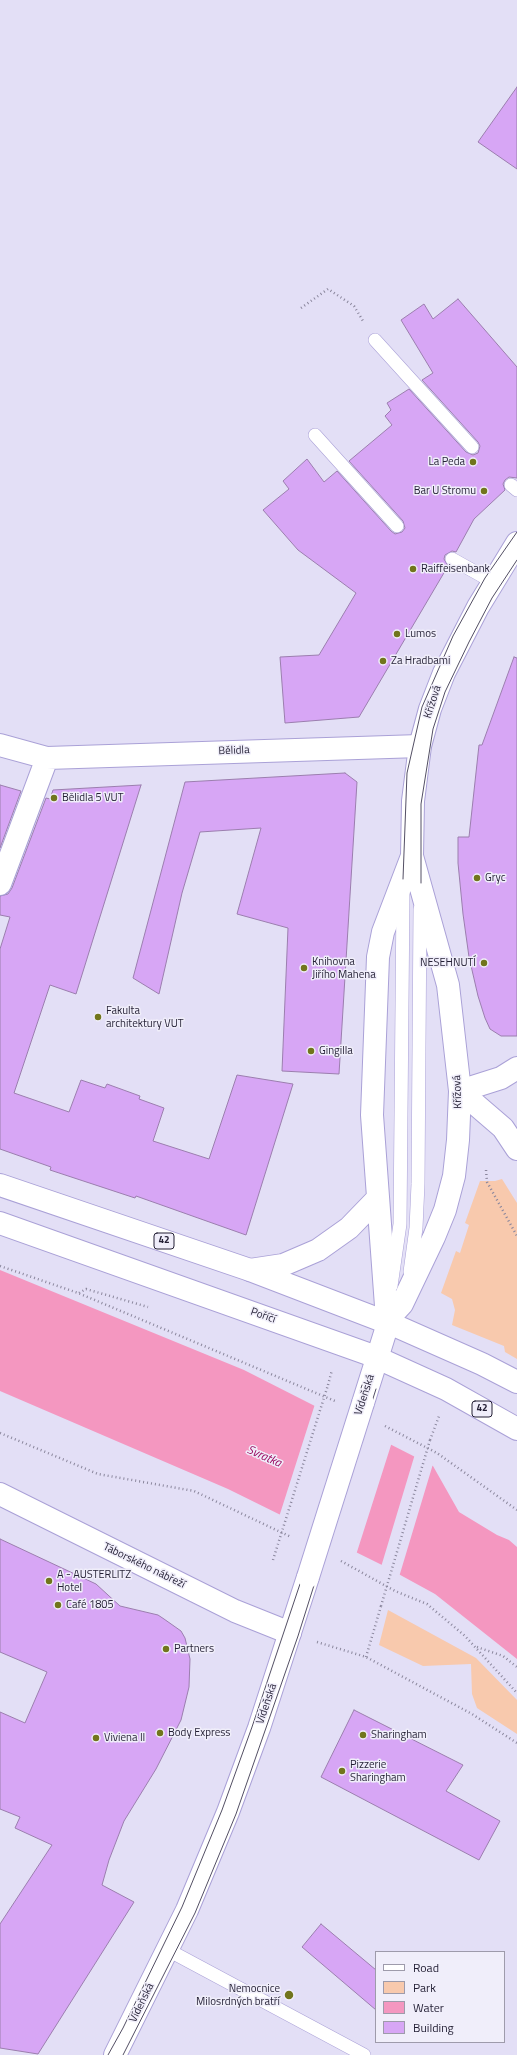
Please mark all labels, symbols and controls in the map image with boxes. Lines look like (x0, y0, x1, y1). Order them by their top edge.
place label: La Peda (428, 455, 465, 469)
marker: La Peda (468, 457, 478, 467)
place label: Bar U Stromu (414, 484, 476, 498)
marker: Bar U Stromu (479, 486, 489, 496)
place label: Raiffeisenbank (421, 562, 490, 576)
marker: Raiffeisenbank (408, 564, 418, 574)
place label: Lumos (405, 627, 436, 641)
marker: Lumos (392, 629, 402, 639)
place label: Za Hradbami (391, 654, 450, 668)
marker: Za Hradbami (378, 656, 388, 666)
street label: Křížová (421, 684, 445, 720)
street label: Bělidla (218, 744, 250, 758)
place label: Bělidla 5 VUT (62, 791, 123, 805)
marker: Bělidla 5 VUT (49, 793, 59, 803)
place label: Gryc (485, 871, 506, 885)
marker: Gryc (472, 873, 482, 883)
place label: Knihovna Jiřího Mahena (312, 955, 376, 981)
place label: NESEHNUTÍ (420, 956, 476, 970)
marker: NESEHNUTÍ (479, 958, 489, 968)
marker: Knihovna Jiřího Mahena (299, 963, 309, 973)
place label: Fakulta architektury VUT (106, 1004, 184, 1030)
marker: Fakulta architektury VUT (93, 1012, 103, 1022)
place label: Gingilla (319, 1044, 353, 1058)
marker: Gingilla (306, 1046, 316, 1056)
street label: Křížová (451, 1075, 465, 1109)
road number: 42 (154, 1233, 174, 1249)
street label: Poříčí (249, 1306, 277, 1326)
street label: Vídeňská (352, 1373, 378, 1417)
road number: 42 (472, 1401, 492, 1417)
water label: Svratka (245, 1443, 283, 1471)
street label: Táborského nábřeží (101, 1540, 187, 1592)
place label: A - AUSTERLITZ Hotel (57, 1568, 131, 1594)
marker: A - AUSTERLITZ Hotel (44, 1576, 54, 1586)
place label: Café 1805 (66, 1598, 114, 1612)
marker: Café 1805 (53, 1600, 63, 1610)
place label: Partners (174, 1642, 214, 1656)
marker: Partners (161, 1644, 171, 1654)
street label: Vídeňská (254, 1682, 280, 1726)
place label: Body Express (168, 1726, 230, 1740)
marker: Body Express (155, 1728, 165, 1738)
place label: Sharingham (371, 1728, 427, 1742)
marker: Sharingham (358, 1730, 368, 1740)
place label: Viviena II (104, 1731, 145, 1745)
marker: Viviena II (91, 1733, 101, 1743)
place label: Pizzerie Sharingham (350, 1758, 406, 1784)
marker: Pizzerie Sharingham (337, 1766, 347, 1776)
legend (375, 1951, 505, 2043)
text: Road (413, 1958, 439, 1977)
text: Park (413, 1978, 436, 1997)
street label: Vídeňská (127, 1981, 157, 2025)
place label: Nemocnice Milosrdných bratří (196, 1982, 280, 2008)
marker: Nemocnice Milosrdných bratří (283, 1989, 295, 2001)
text: Water (413, 1998, 444, 2017)
text: Building (413, 2018, 454, 2037)

